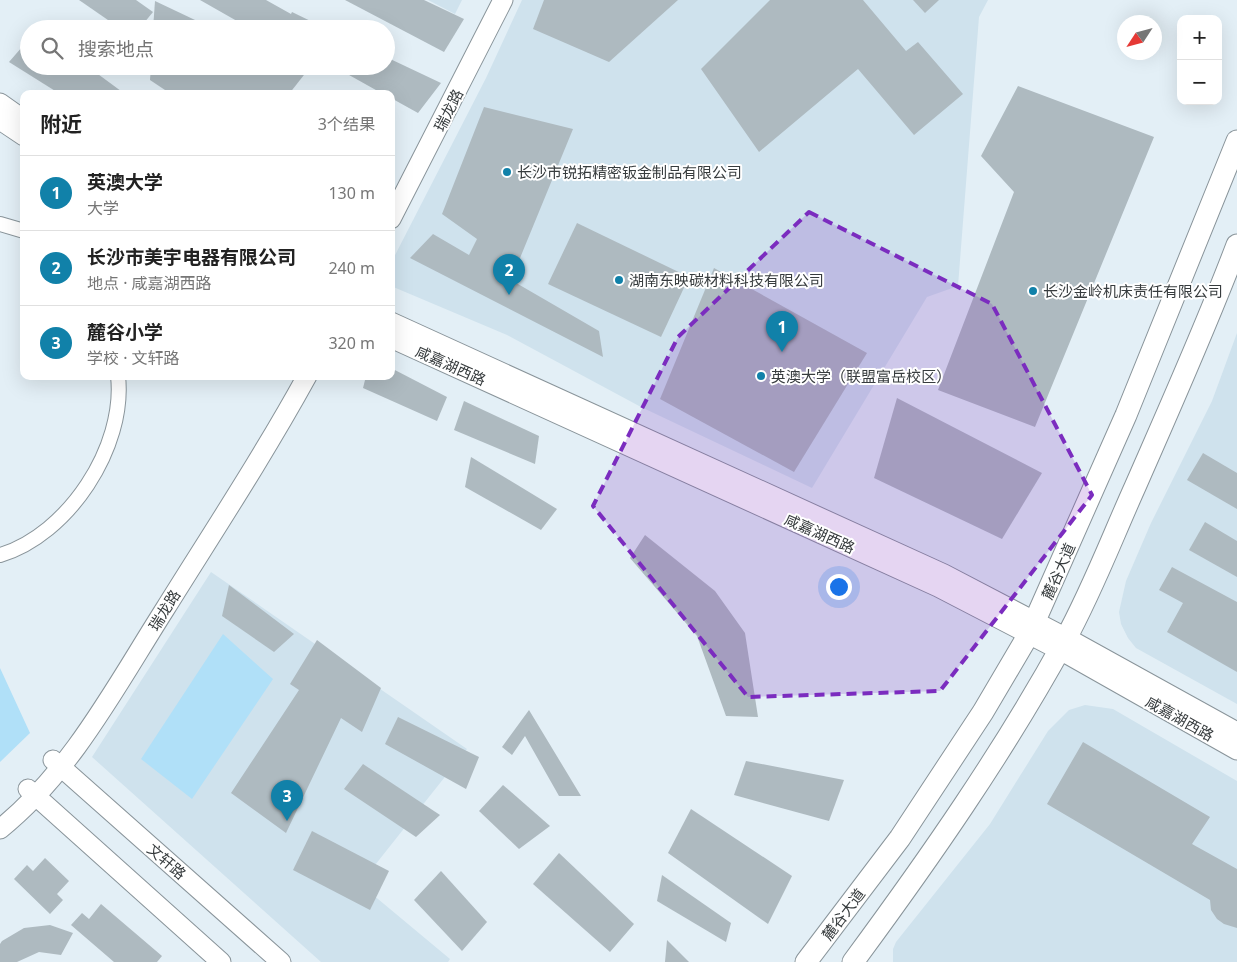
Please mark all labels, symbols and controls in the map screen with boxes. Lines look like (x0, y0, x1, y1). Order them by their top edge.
north arrow (1117, 15, 1162, 60)
map controls (1177, 15, 1222, 105)
button: + (1177, 15, 1222, 60)
search box (20, 20, 395, 75)
icon: search (38, 34, 66, 62)
text: 搜索地点 (78, 36, 154, 62)
button: − (1177, 60, 1222, 105)
street label: 瑞龙路 (429, 85, 467, 135)
text: 附近 (40, 110, 82, 138)
text: 3个结果 (318, 113, 375, 135)
place label: 长沙市锐拓精密钣金制品有限公司 (517, 162, 742, 182)
marker: 长沙市锐拓精密钣金制品有限公司 (501, 166, 513, 178)
text: 英澳大学 (87, 169, 163, 195)
text: 1 (51, 182, 61, 204)
text: 130 m (328, 182, 375, 204)
text: 大学 (87, 197, 119, 219)
text: 长沙市美宇电器有限公司 (87, 244, 296, 270)
pin: 2 (493, 254, 525, 295)
text: 2 (51, 257, 61, 279)
text: 240 m (328, 257, 375, 279)
place label: 湖南东映碳材料科技有限公司 (629, 270, 824, 290)
text: 地点 · 咸嘉湖西路 (87, 272, 212, 294)
marker: 湖南东映碳材料科技有限公司 (613, 274, 625, 286)
place label: 长沙金岭机床责任有限公司 (1043, 281, 1223, 301)
marker: 长沙金岭机床责任有限公司 (1027, 285, 1039, 297)
pin: 1 (766, 311, 798, 352)
text: 麓谷小学 (87, 319, 163, 345)
text: 3 (51, 332, 61, 354)
text: 320 m (328, 332, 375, 354)
street label: 咸嘉湖西路 (413, 341, 489, 389)
text: 学校 · 文轩路 (87, 347, 180, 369)
place label: 英澳大学（联盟富岳校区） (771, 366, 951, 386)
marker: 英澳大学（联盟富岳校区） (755, 370, 767, 382)
street label: 咸嘉湖西路 (782, 509, 858, 557)
street label: 麓谷大道 (1037, 540, 1079, 602)
your location (826, 574, 852, 600)
street label: 瑞龙路 (144, 586, 184, 634)
street label: 咸嘉湖西路 (1142, 691, 1218, 745)
pin: 3 (271, 780, 303, 821)
street label: 文轩路 (143, 839, 191, 883)
street label: 麓谷大道 (817, 884, 869, 944)

